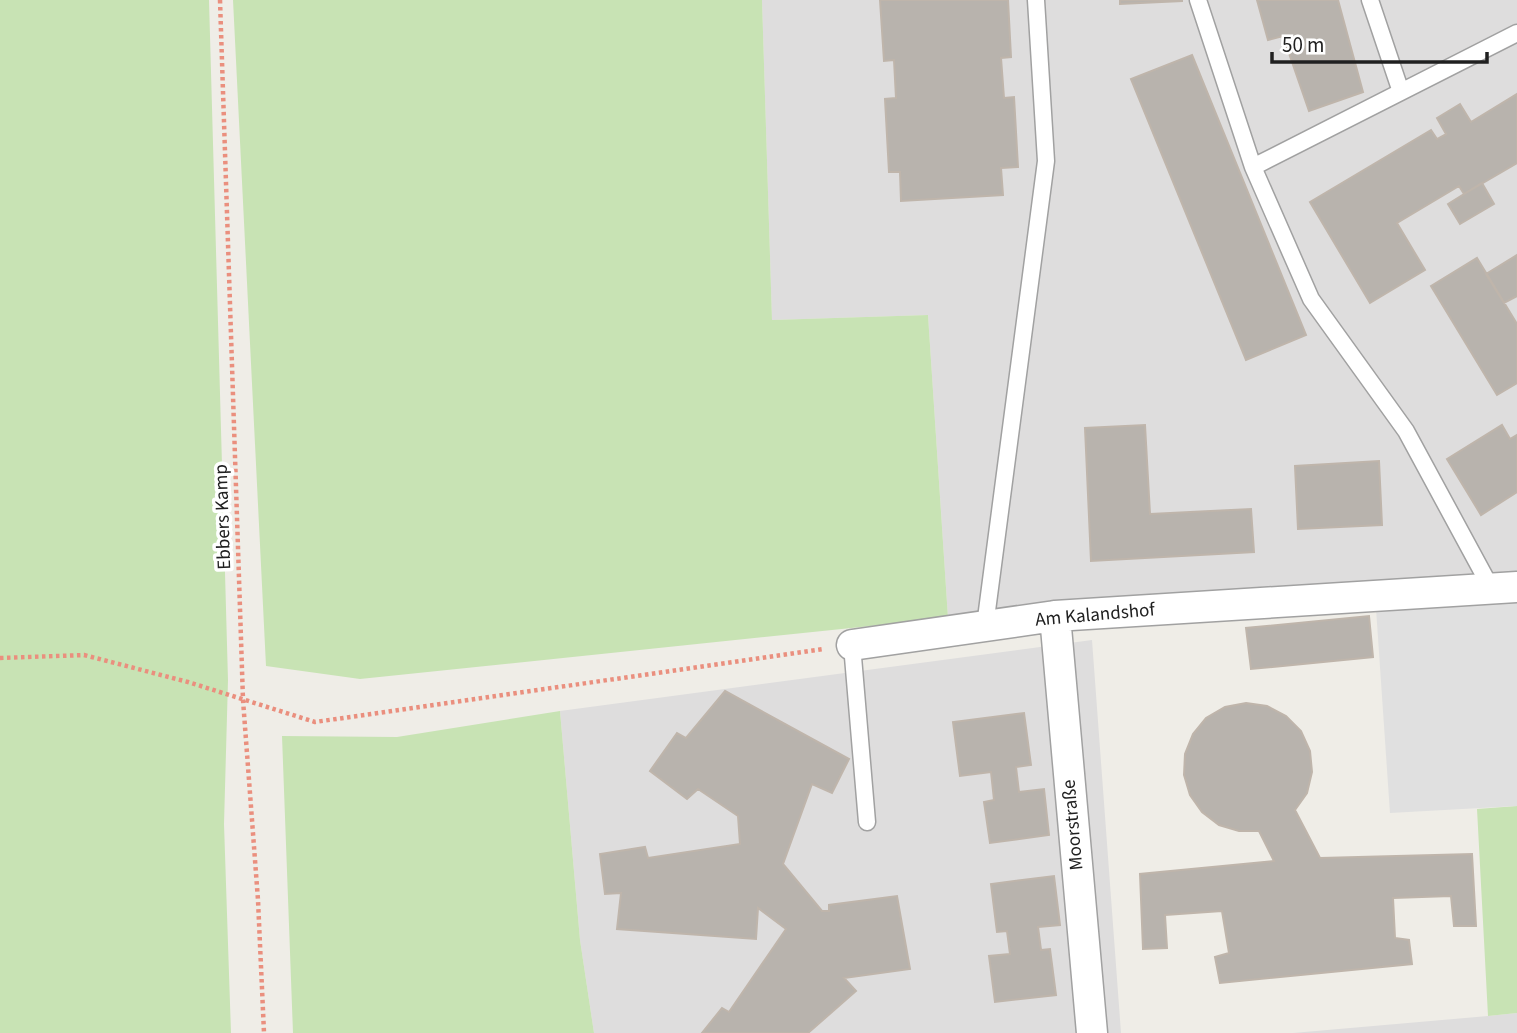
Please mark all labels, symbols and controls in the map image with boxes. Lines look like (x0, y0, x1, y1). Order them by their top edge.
scale bar (1272, 21, 1487, 65)
text: 50 m (1282, 30, 1324, 60)
street label: Ebbers Kamp (208, 464, 238, 570)
street label: Am Kalandshof (1034, 596, 1157, 634)
street label: Moorstraße (1056, 778, 1090, 872)

